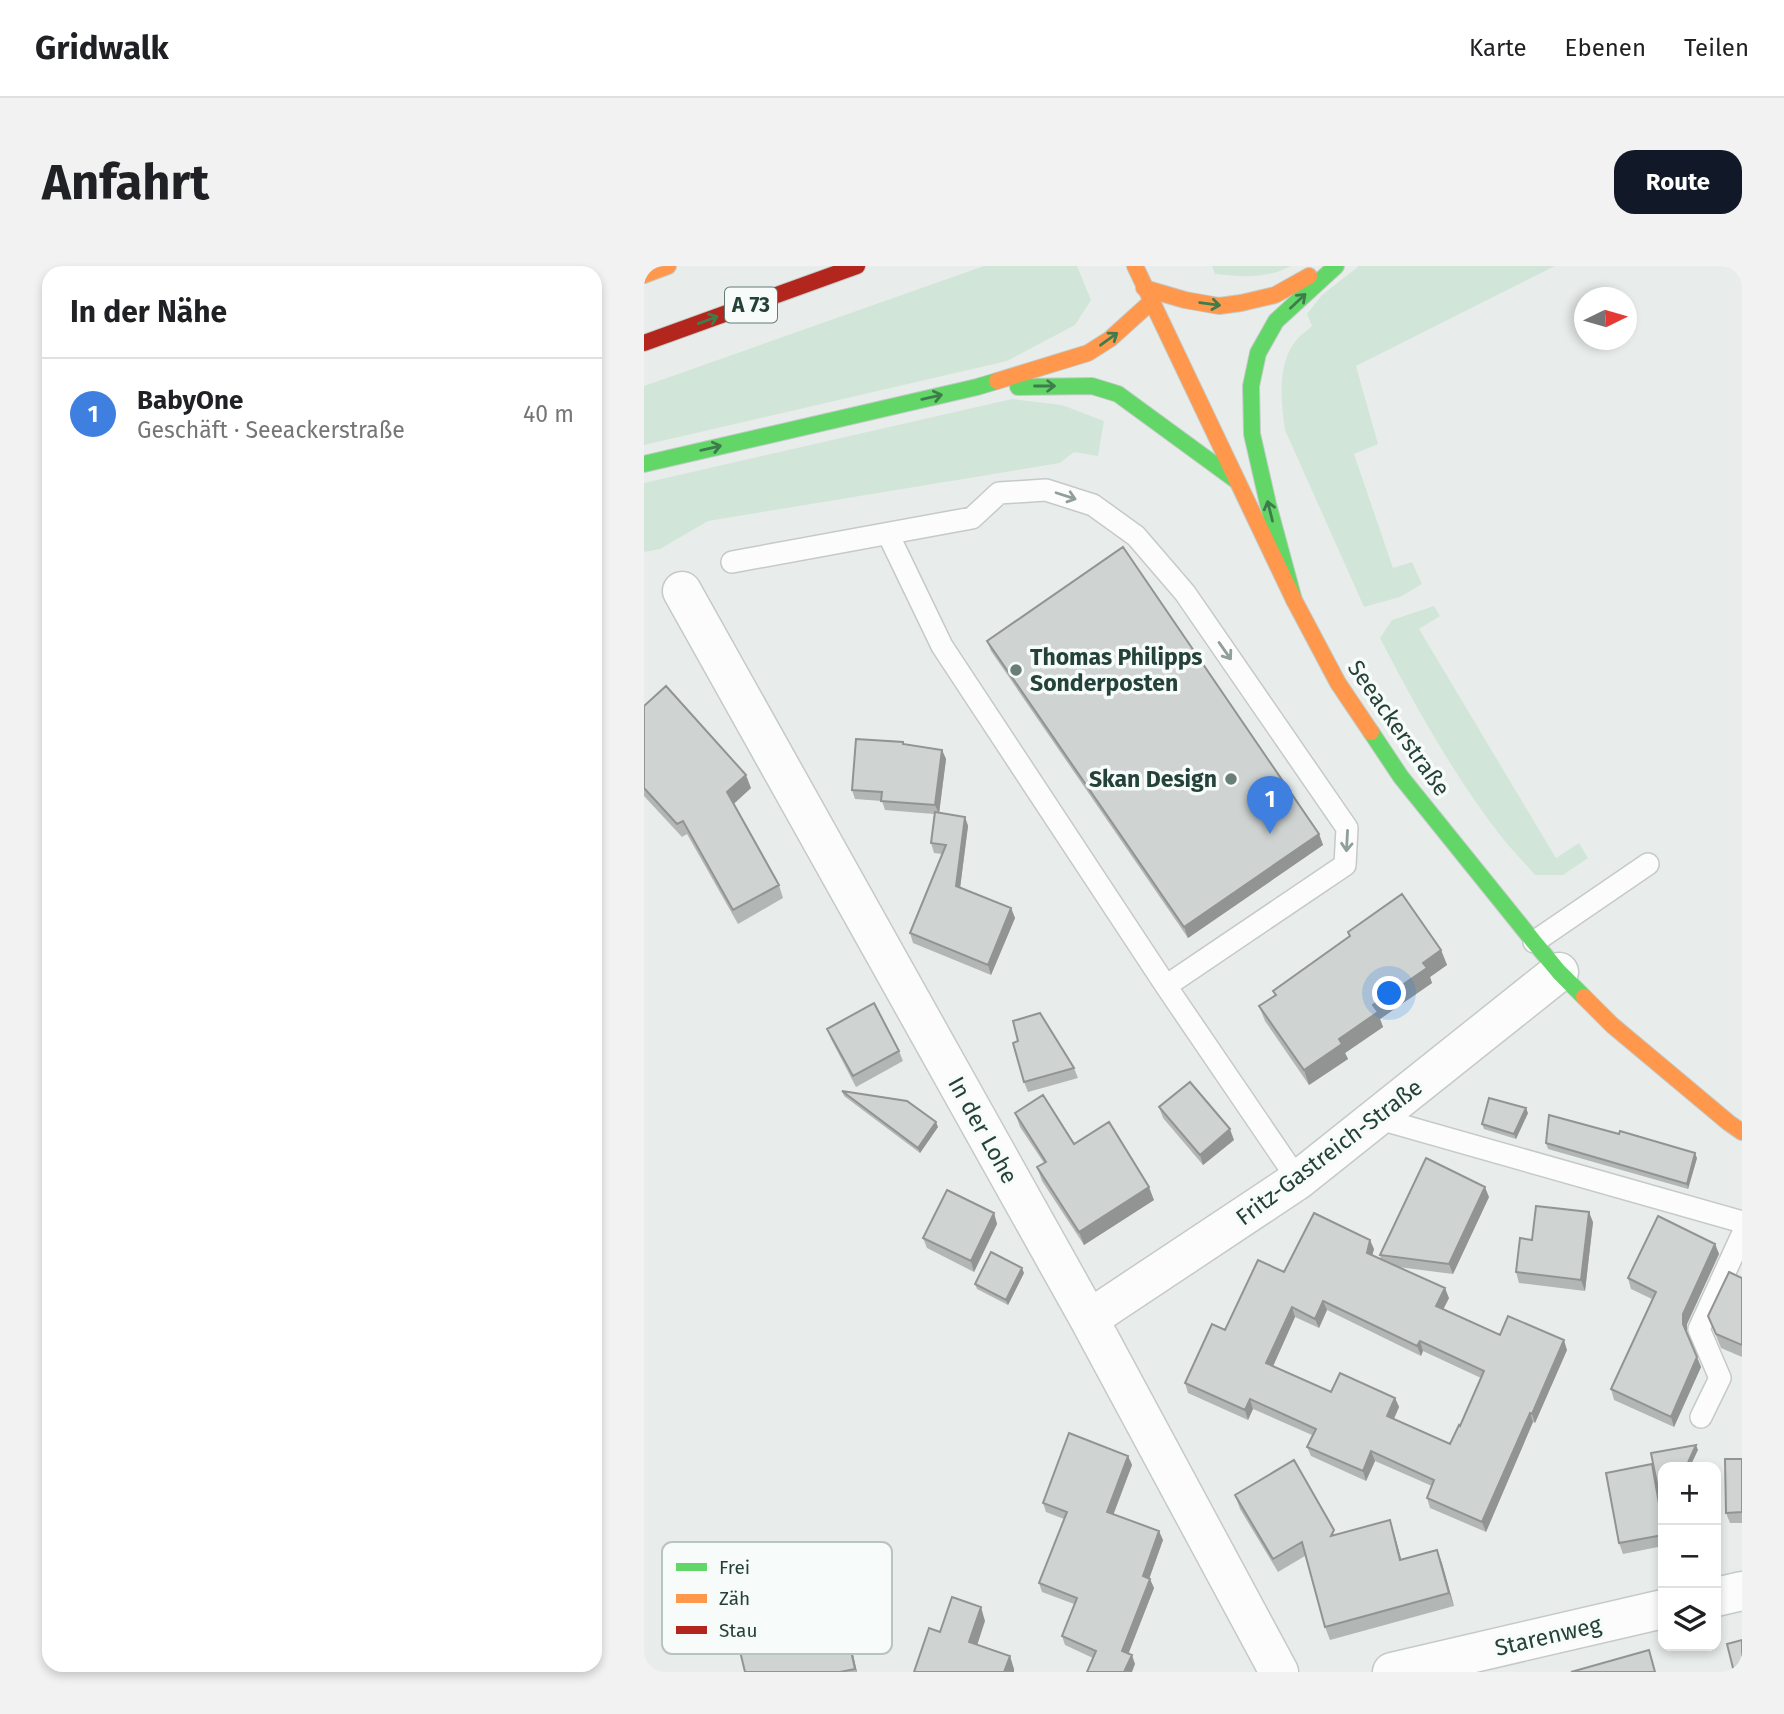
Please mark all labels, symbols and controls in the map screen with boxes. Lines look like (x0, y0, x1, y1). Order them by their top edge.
text: Gridwalk (35, 28, 169, 68)
text: Karte (1469, 34, 1527, 62)
text: Ebenen (1565, 34, 1646, 62)
text: Teilen (1684, 34, 1749, 62)
button: Route (1614, 150, 1742, 214)
text: Anfahrt (42, 153, 209, 212)
north arrow (1574, 287, 1637, 350)
road number: A 73 (725, 288, 777, 322)
one-way arrow (1289, 292, 1306, 309)
text: In der Nähe (70, 294, 227, 330)
one-way arrow (1199, 297, 1221, 310)
one-way arrow (697, 313, 719, 325)
one-way arrow (1099, 331, 1118, 346)
one-way arrow (1033, 379, 1056, 393)
text: BabyOne (137, 385, 243, 416)
one-way arrow (920, 390, 943, 403)
text: 1 (88, 400, 98, 428)
text: 40 m (523, 400, 574, 428)
text: Geschäft · Seeackerstraße (137, 416, 405, 444)
one-way arrow (699, 441, 721, 454)
one-way arrow (1054, 491, 1076, 503)
one-way arrow (1263, 500, 1276, 523)
one-way arrow (1218, 641, 1232, 660)
place label: Thomas Philipps Sonderposten (1030, 643, 1202, 697)
street label: Seeackerstraße (1342, 655, 1456, 801)
marker: Thomas Philipps Sonderposten (1008, 662, 1024, 678)
place label: Skan Design (1089, 765, 1217, 793)
marker: Skan Design (1223, 771, 1239, 787)
pin: 1 (1247, 776, 1293, 834)
one-way arrow (1340, 829, 1353, 852)
your location (1372, 976, 1406, 1010)
street label: In der Lohe (942, 1072, 1024, 1188)
street label: Fritz-Gastreich-Straße (1230, 1073, 1428, 1231)
map controls (1658, 1462, 1721, 1651)
button: + (1658, 1462, 1721, 1525)
button: − (1658, 1525, 1721, 1588)
legend (662, 1542, 892, 1654)
text: Frei (719, 1556, 750, 1579)
text: Zäh (719, 1587, 750, 1610)
button: layers (1658, 1588, 1721, 1651)
street label: Starenweg (1492, 1610, 1604, 1662)
text: Stau (719, 1619, 757, 1642)

